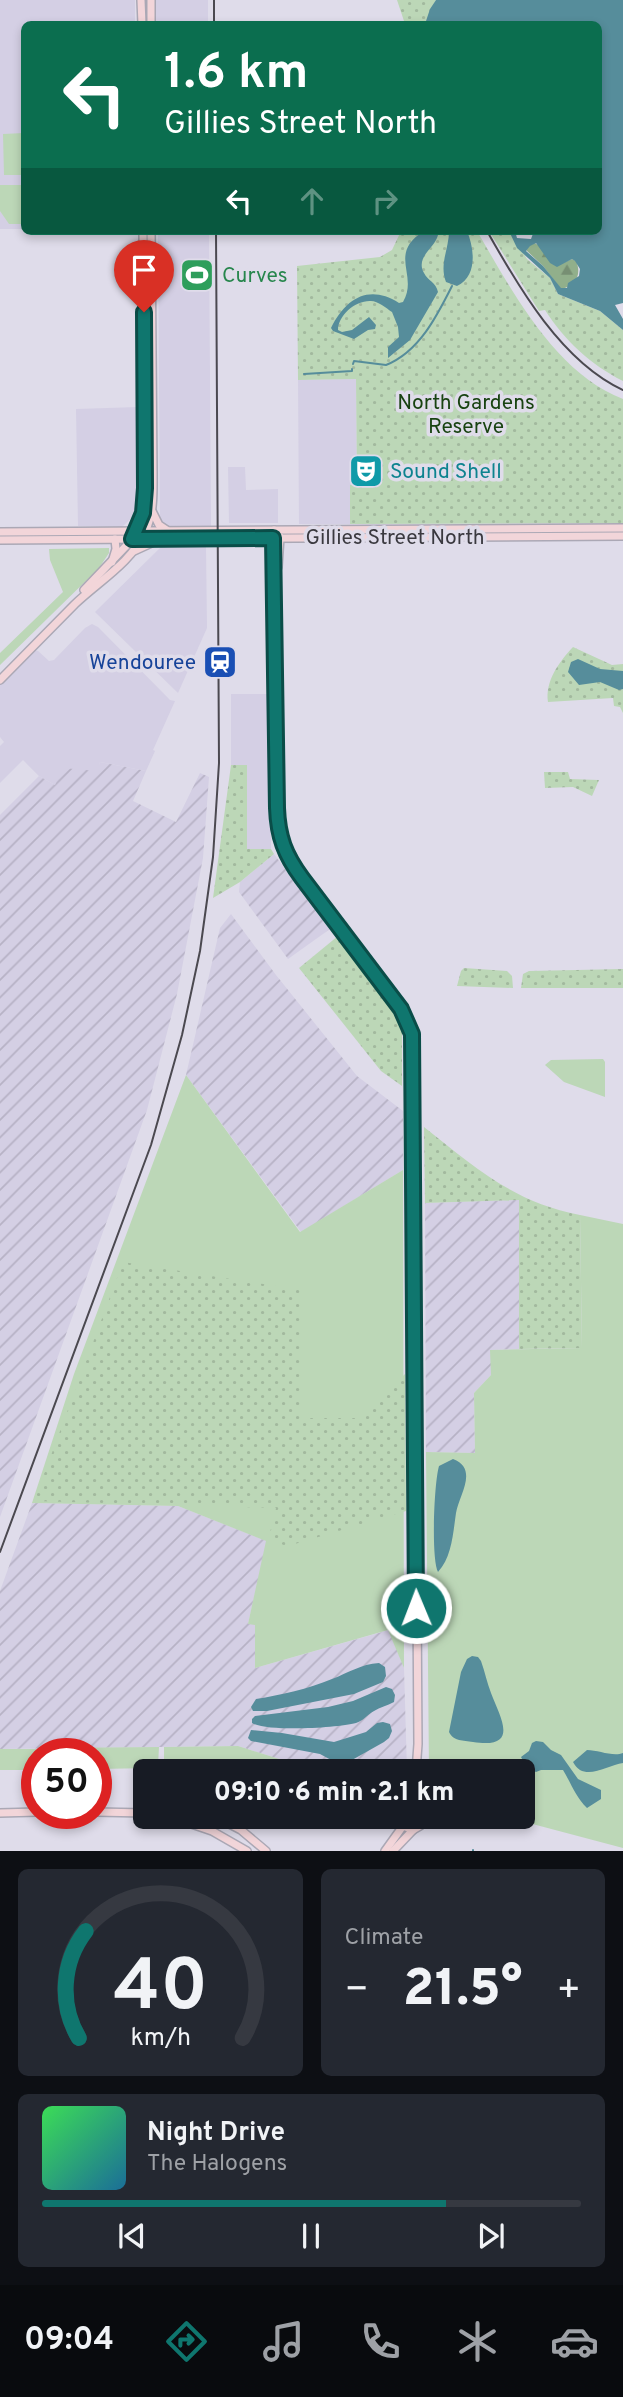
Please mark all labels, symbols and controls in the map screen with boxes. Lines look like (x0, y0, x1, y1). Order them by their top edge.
text: 1.6 km (164, 44, 309, 106)
icon: left (49, 49, 140, 140)
text: Gillies Street North (164, 105, 437, 145)
icon: left (220, 182, 258, 220)
icon: ahead (293, 182, 331, 220)
icon: right (366, 182, 404, 220)
pin (114, 240, 174, 312)
icon: arrive (125, 251, 163, 289)
sports icon: Curves (178, 256, 216, 294)
place label: Curves (222, 263, 288, 290)
park label: North Gardens Reserve (397, 390, 535, 441)
theatre icon: Sound Shell (347, 452, 385, 490)
place label: Sound Shell (390, 459, 502, 486)
street label: Gillies Street North (305, 525, 485, 552)
station icon: Wendouree (201, 643, 239, 681)
place label: Wendouree (89, 650, 196, 677)
position arrow (379, 1571, 453, 1645)
speed limit sign: 50 (21, 1738, 112, 1829)
text: 09:10 · 6 min · 2.1 km (214, 1777, 454, 1810)
text: Climate (345, 1924, 423, 1953)
text: 40 (113, 1945, 208, 2037)
text: 21.5° (403, 1958, 523, 2024)
text: − (345, 1967, 369, 2016)
text: + (556, 1967, 581, 2016)
text: km/h (130, 2023, 191, 2055)
text: Night Drive (147, 2117, 285, 2150)
text: The Halogens (147, 2150, 287, 2179)
icon: previous (113, 2217, 151, 2255)
icon: pause (292, 2217, 330, 2255)
icon: next (472, 2217, 510, 2255)
icon: directions (162, 2317, 211, 2366)
icon: music (259, 2317, 308, 2366)
icon: phone (356, 2317, 405, 2366)
icon: climate (453, 2317, 502, 2366)
icon: car (550, 2317, 599, 2366)
text: 09:04 (24, 2321, 114, 2361)

